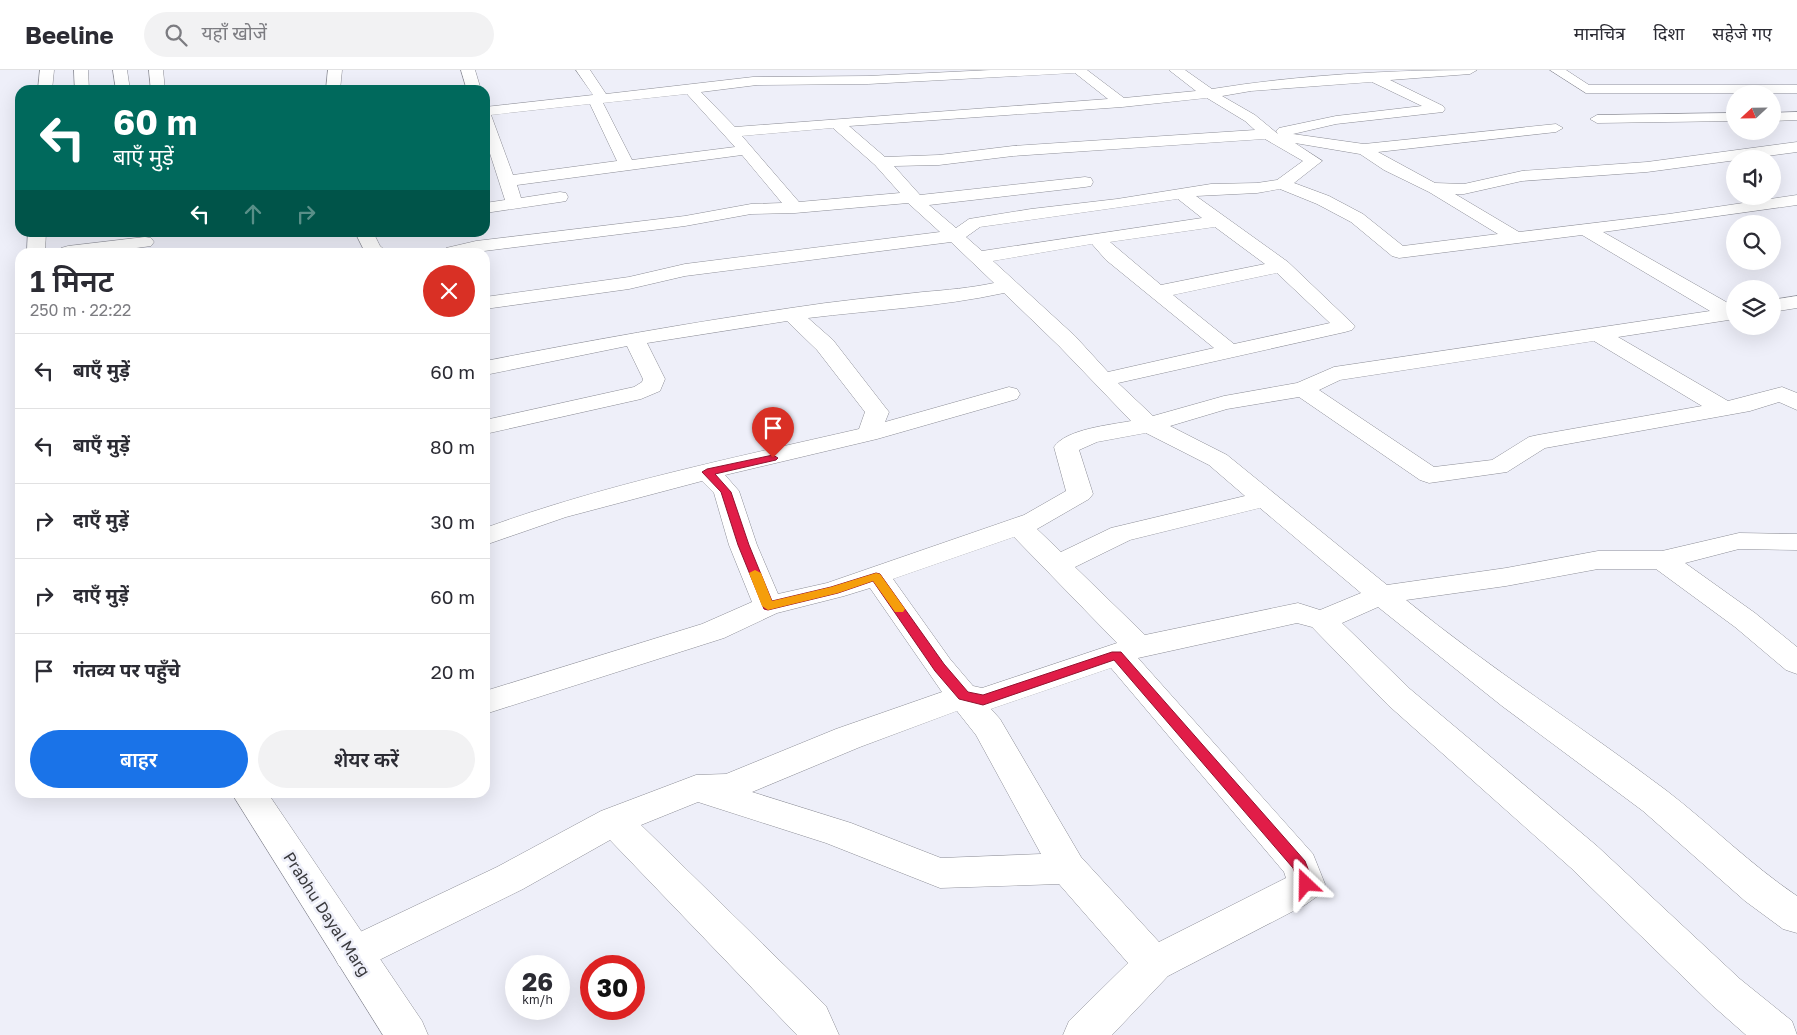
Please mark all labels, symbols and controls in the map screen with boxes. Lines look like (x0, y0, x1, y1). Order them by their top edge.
search box (144, 12, 494, 57)
text: Beeline (25, 20, 114, 49)
icon: search (162, 21, 190, 49)
text: यहाँ खोजें (202, 21, 267, 44)
text: मानचित्र (1574, 22, 1625, 44)
text: दिशा (1653, 22, 1684, 44)
text: सहेजे गए (1712, 22, 1772, 44)
north arrow (1726, 85, 1781, 140)
map controls (1726, 85, 1781, 335)
text: 60 m (113, 101, 197, 143)
icon: left (30, 105, 95, 170)
text: बाएँ मुड़ें (113, 143, 174, 170)
button: sound (1726, 150, 1781, 205)
icon: left (186, 200, 214, 228)
icon: ahead (239, 200, 267, 228)
icon: right (292, 200, 320, 228)
button: search (1726, 215, 1781, 270)
text: 1 मिनट (30, 263, 114, 299)
button: close (423, 265, 475, 317)
button: layers (1726, 280, 1781, 335)
text: 250 m · 22:22 (30, 300, 131, 320)
icon: left (30, 357, 58, 385)
text: बाएँ मुड़ें (73, 358, 130, 381)
text: 60 m (430, 360, 475, 383)
pin (752, 407, 794, 458)
icon: arrive (759, 414, 787, 442)
icon: left (30, 432, 58, 460)
text: बाएँ मुड़ें (73, 433, 130, 456)
text: 80 m (430, 435, 475, 458)
icon: right (30, 507, 58, 535)
text: दाएँ मुड़ें (73, 508, 129, 531)
text: 30 m (431, 510, 475, 533)
icon: right (30, 582, 58, 610)
text: दाएँ मुड़ें (73, 583, 129, 606)
text: 60 m (430, 585, 475, 608)
icon: arrive (30, 657, 58, 685)
text: गंतव्य पर पहुँचे (73, 658, 180, 681)
text: 20 m (431, 660, 475, 683)
button: बाहर (30, 730, 248, 788)
button: शेयर करें (258, 730, 475, 788)
street label: Prabhu Dayal Marg (279, 848, 375, 980)
position arrow (1279, 857, 1331, 909)
speed limit sign: 30 (580, 955, 645, 1020)
text: 26 (522, 966, 553, 997)
text: km/h (522, 992, 553, 1007)

